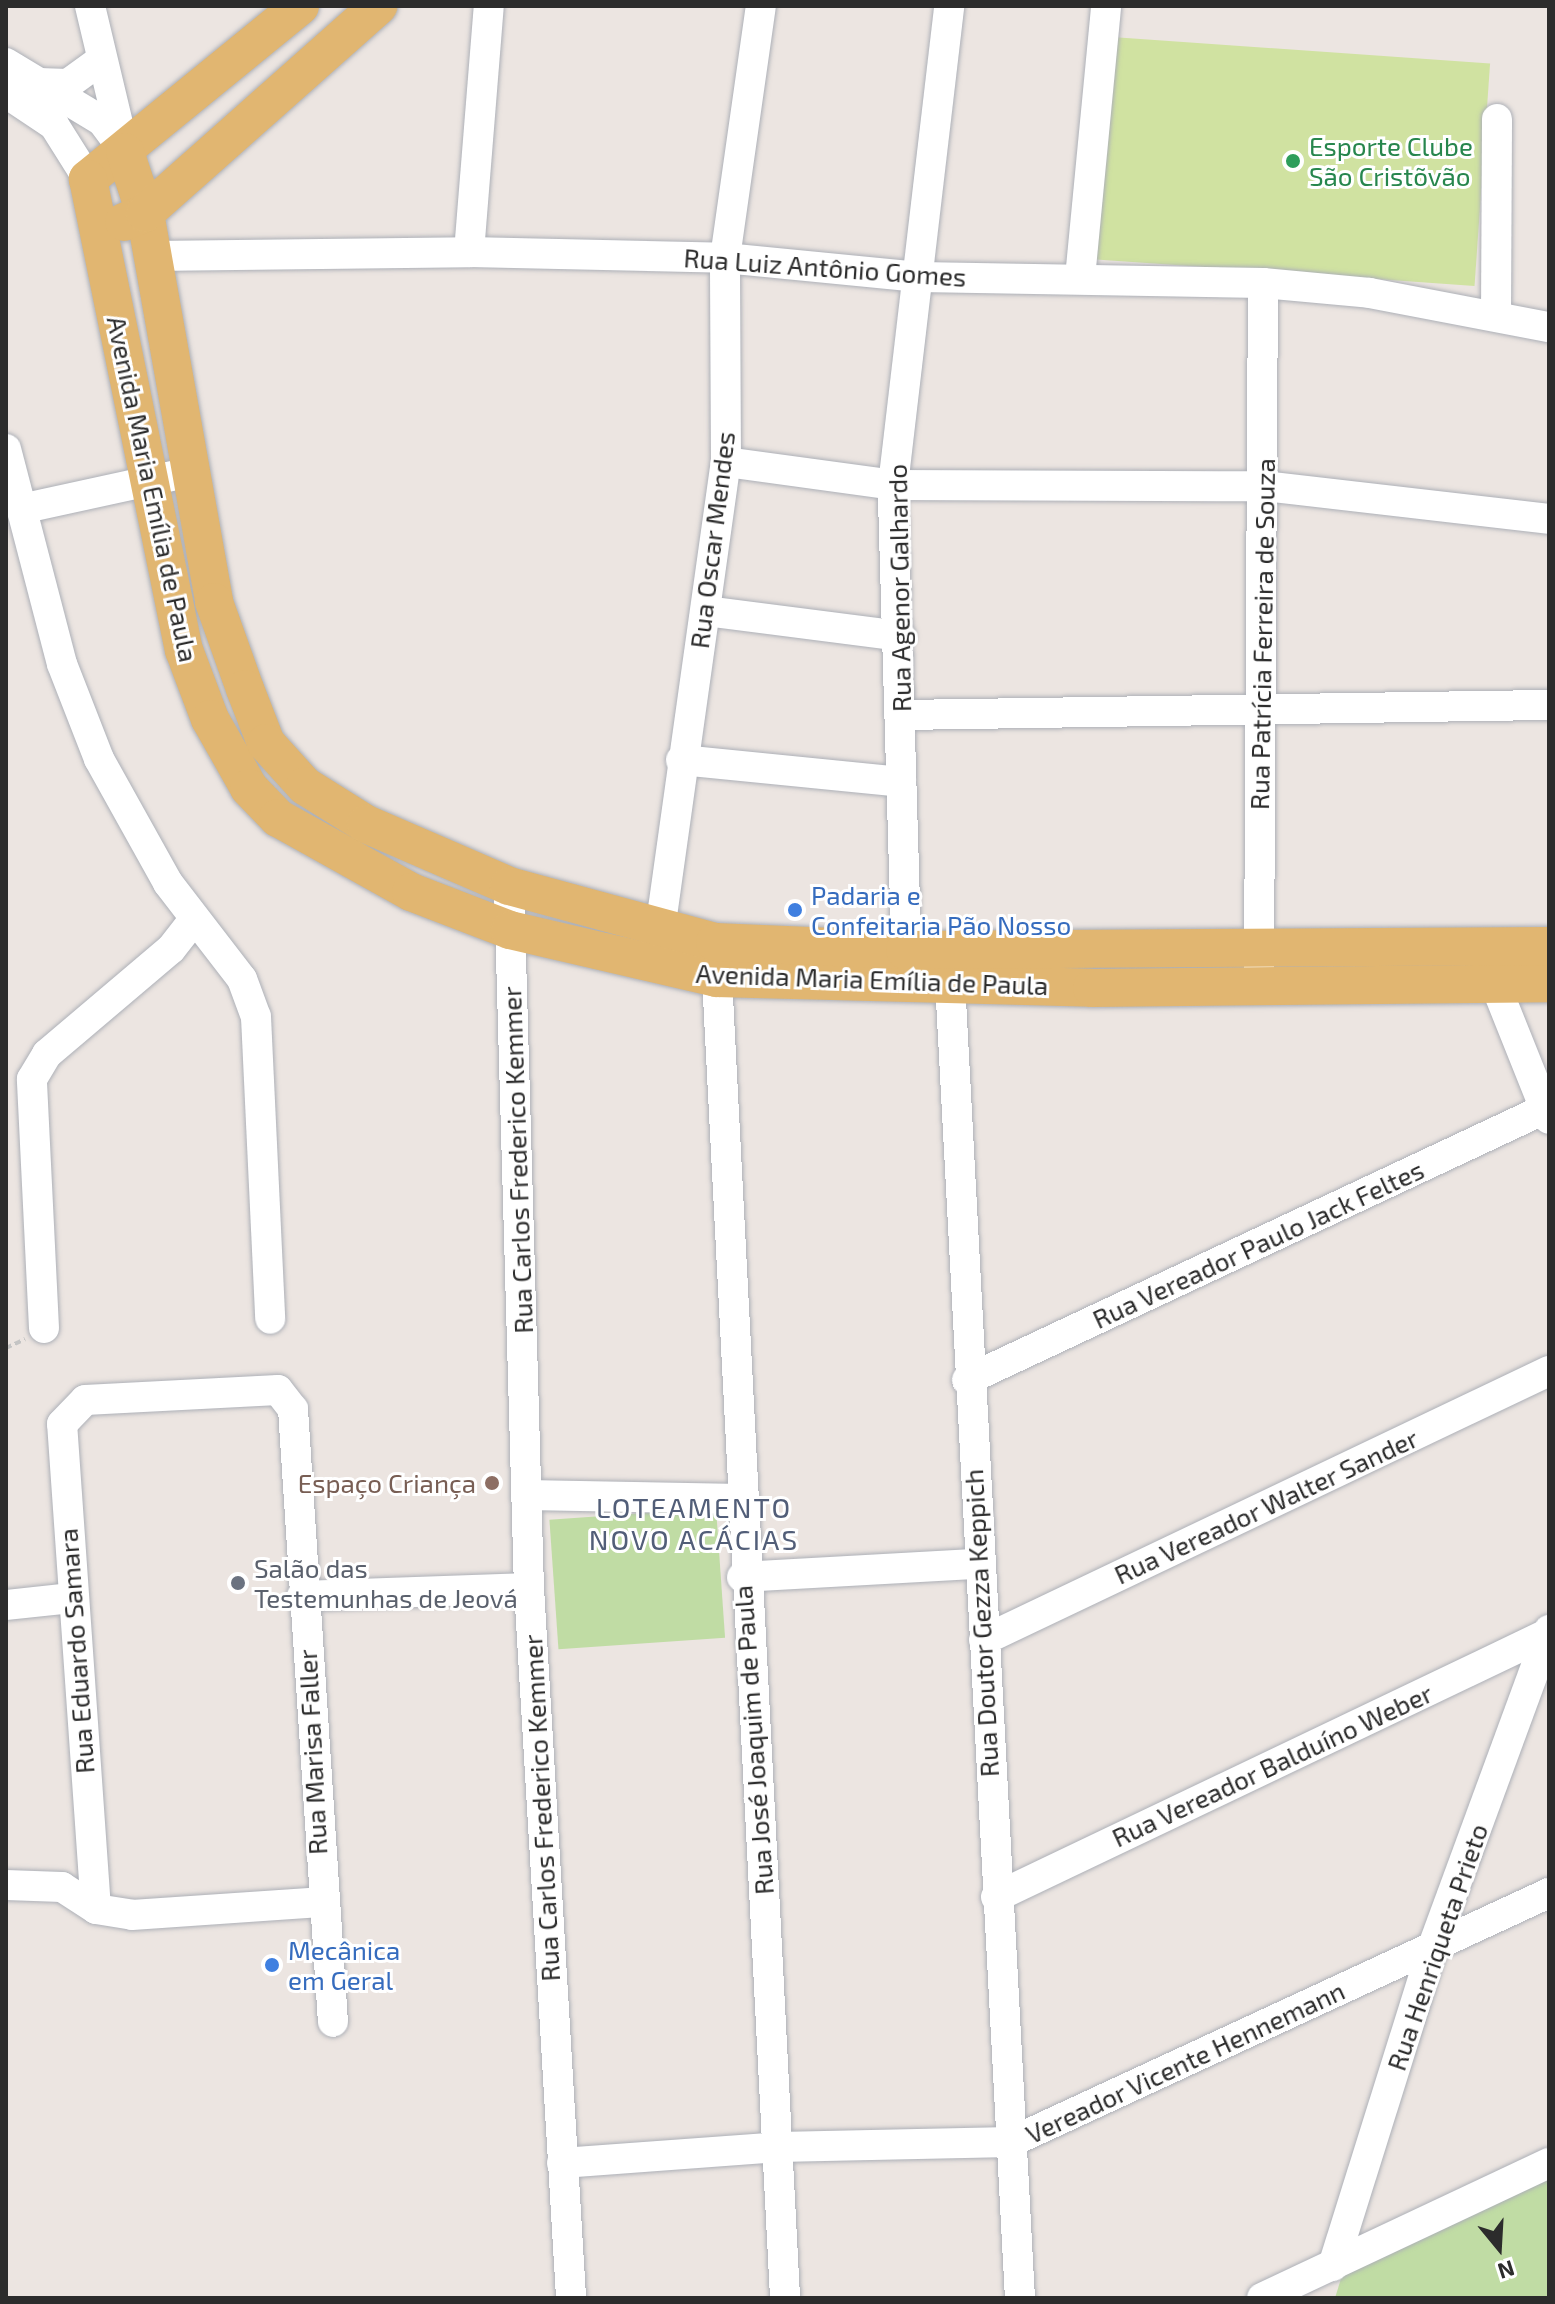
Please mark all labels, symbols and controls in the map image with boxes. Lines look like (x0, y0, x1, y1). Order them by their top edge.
place label: Esporte Clube São Cristõvão (1309, 130, 1473, 192)
marker: Esporte Clube São Cristõvão (1284, 152, 1302, 170)
street label: Rua Luiz Antônio Gomes (682, 242, 968, 292)
street label: Avenida Maria Emília de Paula (101, 313, 205, 665)
street label: Rua Oscar Mendes (683, 430, 741, 650)
street label: Rua Patrícia Ferreira de Souza (1243, 458, 1281, 810)
street label: Rua Agenor Galhardo (881, 463, 917, 713)
place label: Padaria e Confeitaria Pão Nosso (811, 879, 1071, 940)
marker: Padaria e Confeitaria Pão Nosso (786, 901, 804, 919)
street label: Avenida Maria Emília de Paula (695, 957, 1049, 1001)
street label: Rua Carlos Frederico Kemmer (495, 986, 539, 1334)
street label: Rua Vereador Paulo Jack Feltes (1087, 1153, 1429, 1335)
street label: Rua Vereador Walter Sander (1108, 1421, 1424, 1591)
place label: Espaço Criança (298, 1467, 476, 1499)
street label: Rua Doutor Gezza Keppich (957, 1468, 1005, 1778)
marker: Espaço Criança (483, 1474, 501, 1492)
district label: LOTEAMENTO NOVO ACÁCIAS (588, 1490, 800, 1556)
street label: Rua Eduardo Samara (52, 1527, 100, 1775)
place label: Salão das Testemunhas de Jeová (254, 1552, 518, 1614)
marker: Salão das Testemunhas de Jeová (229, 1574, 247, 1592)
street label: Rua José Joaquim de Paula (727, 1584, 779, 1896)
street label: Rua Carlos Frederico Kemmer (516, 1634, 566, 1982)
street label: Rua Marisa Faller (291, 1648, 333, 1856)
street label: Rua Vereador Balduíno Weber (1106, 1677, 1438, 1853)
street label: Rua Henriqueta Prieto (1380, 1820, 1494, 2074)
place label: Mecânica em Geral (288, 1934, 400, 1996)
marker: Mecânica em Geral (263, 1956, 281, 1974)
street label: Vereador Vicente Hennemann (1020, 1974, 1350, 2150)
north arrow (1459, 2208, 1539, 2288)
text: N (1495, 2256, 1518, 2286)

